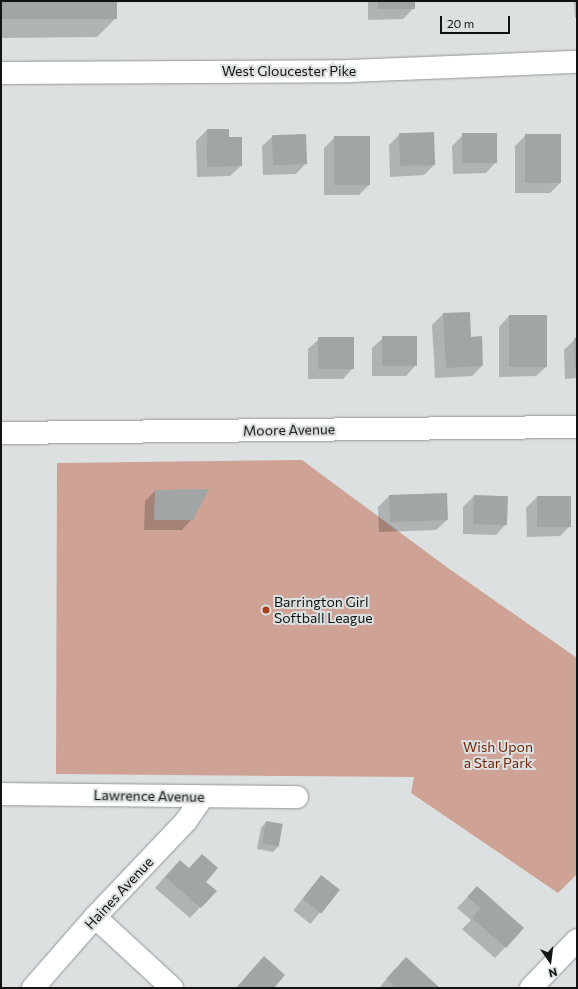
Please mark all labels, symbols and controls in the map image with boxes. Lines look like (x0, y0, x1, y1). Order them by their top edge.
scale bar (442, 8, 512, 34)
text: 20 m (447, 16, 474, 30)
street label: West Gloucester Pike (222, 63, 356, 79)
street label: Moore Avenue (243, 421, 335, 439)
place label: Barrington Girl Softball League (274, 594, 373, 626)
marker: Barrington Girl Softball League (261, 605, 271, 615)
park label: Wish Upon a Star Park (463, 739, 533, 772)
street label: Lawrence Avenue (93, 787, 205, 805)
street label: Haines Avenue (81, 853, 157, 933)
north arrow (530, 941, 570, 981)
text: N (547, 966, 559, 980)

